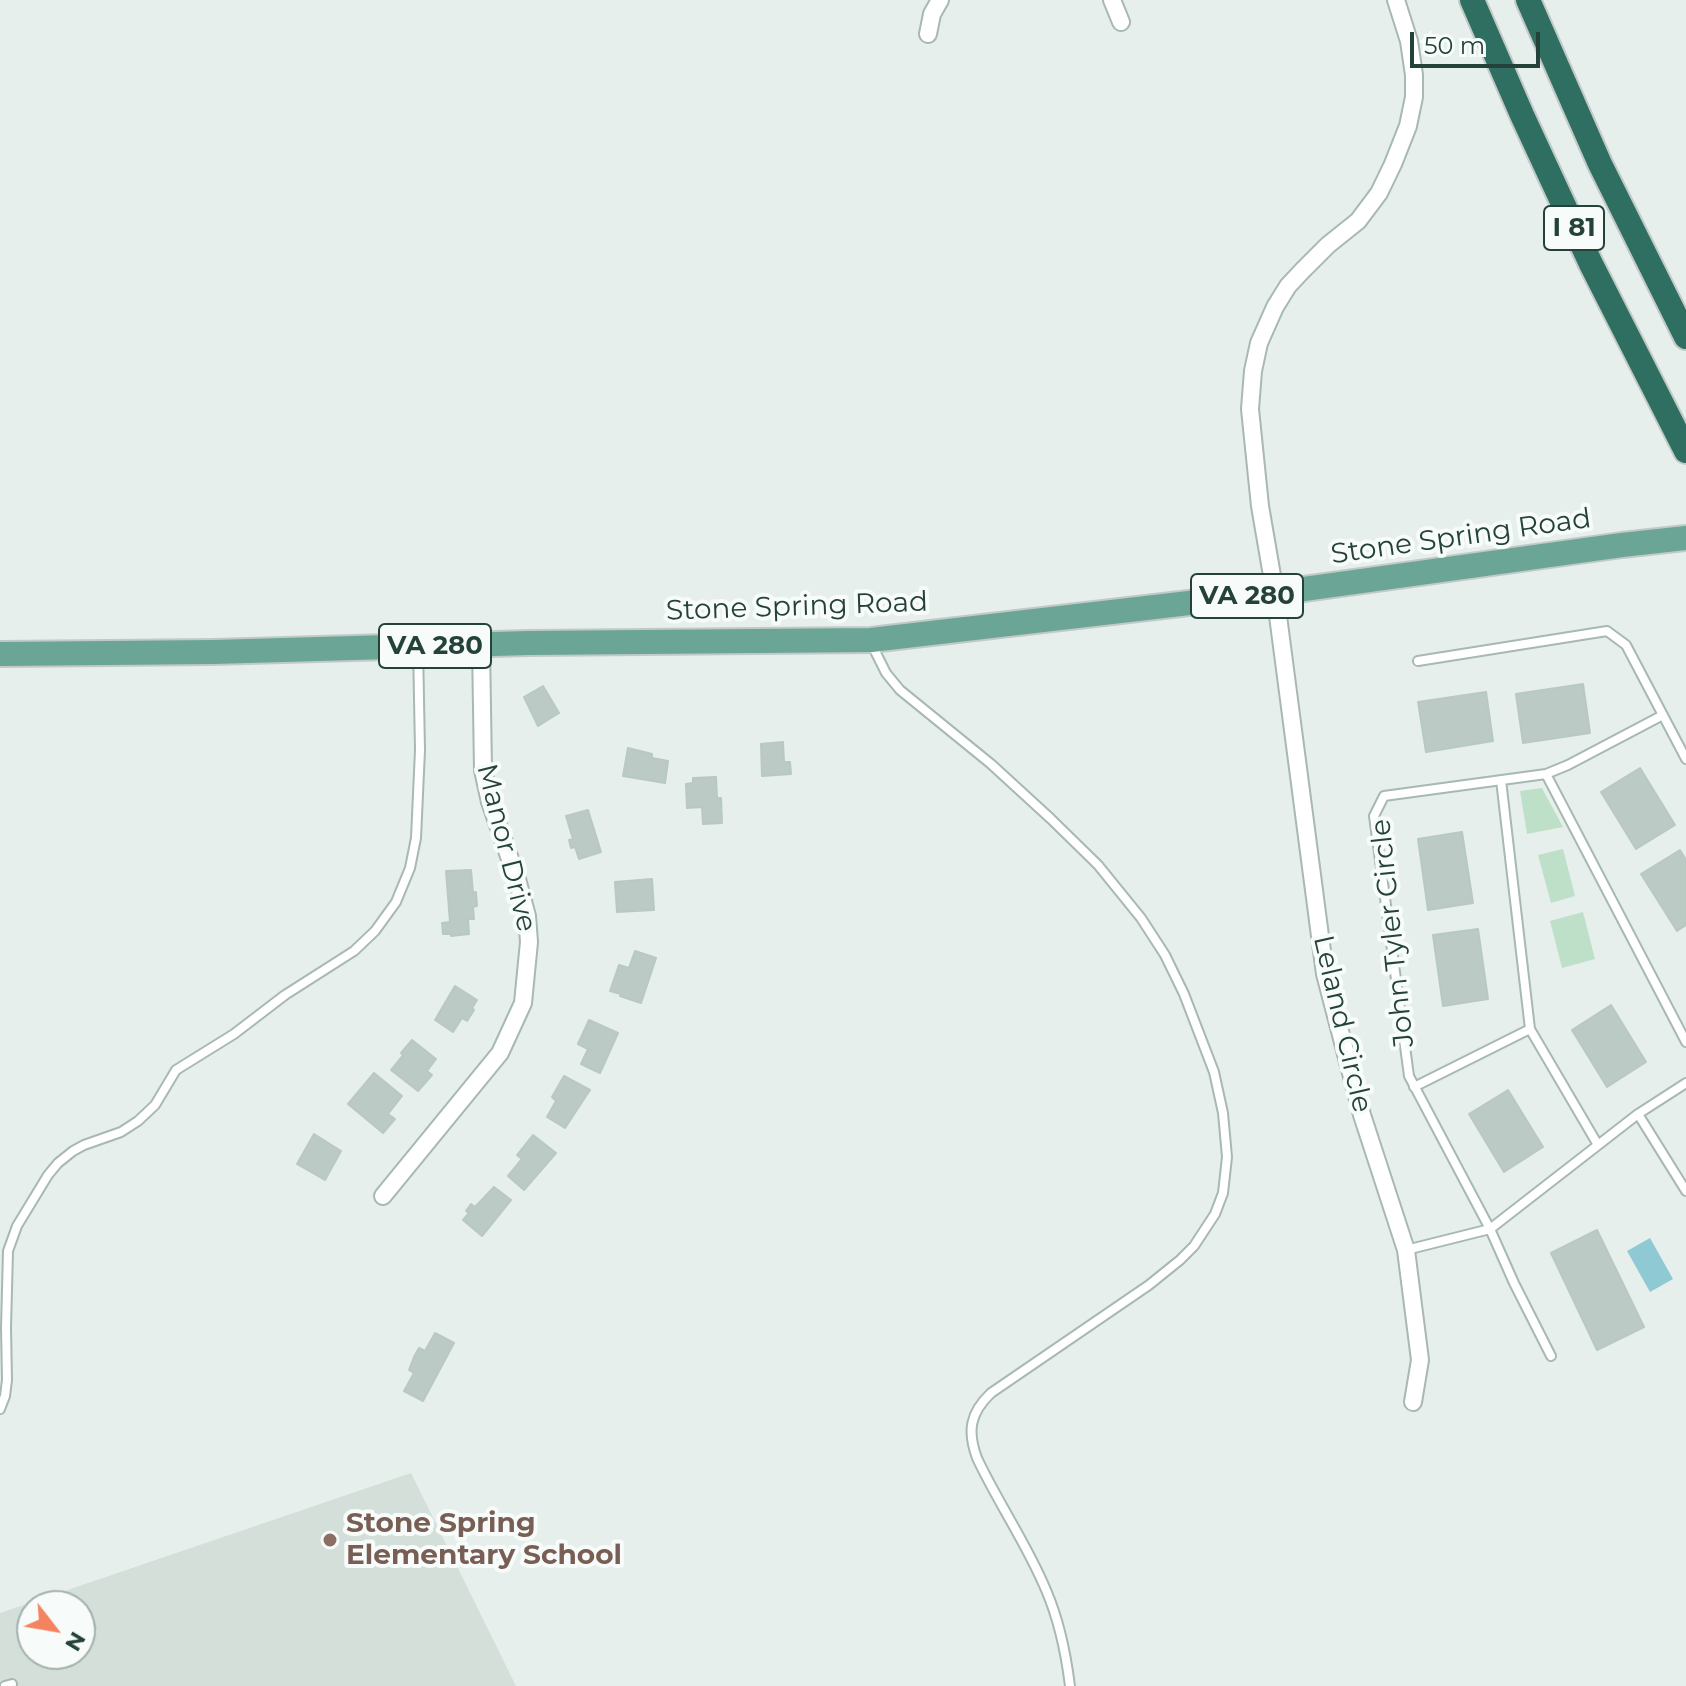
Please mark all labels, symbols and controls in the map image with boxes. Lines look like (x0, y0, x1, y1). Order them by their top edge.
scale bar (1414, 16, 1544, 66)
text: 50 m (1424, 31, 1485, 60)
road number: I 81 (1544, 206, 1604, 250)
street label: Stone Spring Road (1329, 502, 1593, 572)
road number: VA 280 (1191, 574, 1303, 618)
street label: Stone Spring Road (665, 586, 929, 628)
road number: VA 280 (379, 624, 491, 668)
street label: Manor Drive (469, 761, 543, 935)
street label: John Tyler Circle (1364, 817, 1422, 1049)
street label: Leland Circle (1305, 932, 1379, 1116)
place label: Stone Spring Elementary School (346, 1507, 622, 1573)
marker: Stone Spring Elementary School (321, 1531, 339, 1549)
north arrow (16, 1590, 96, 1670)
text: N (59, 1627, 91, 1656)

